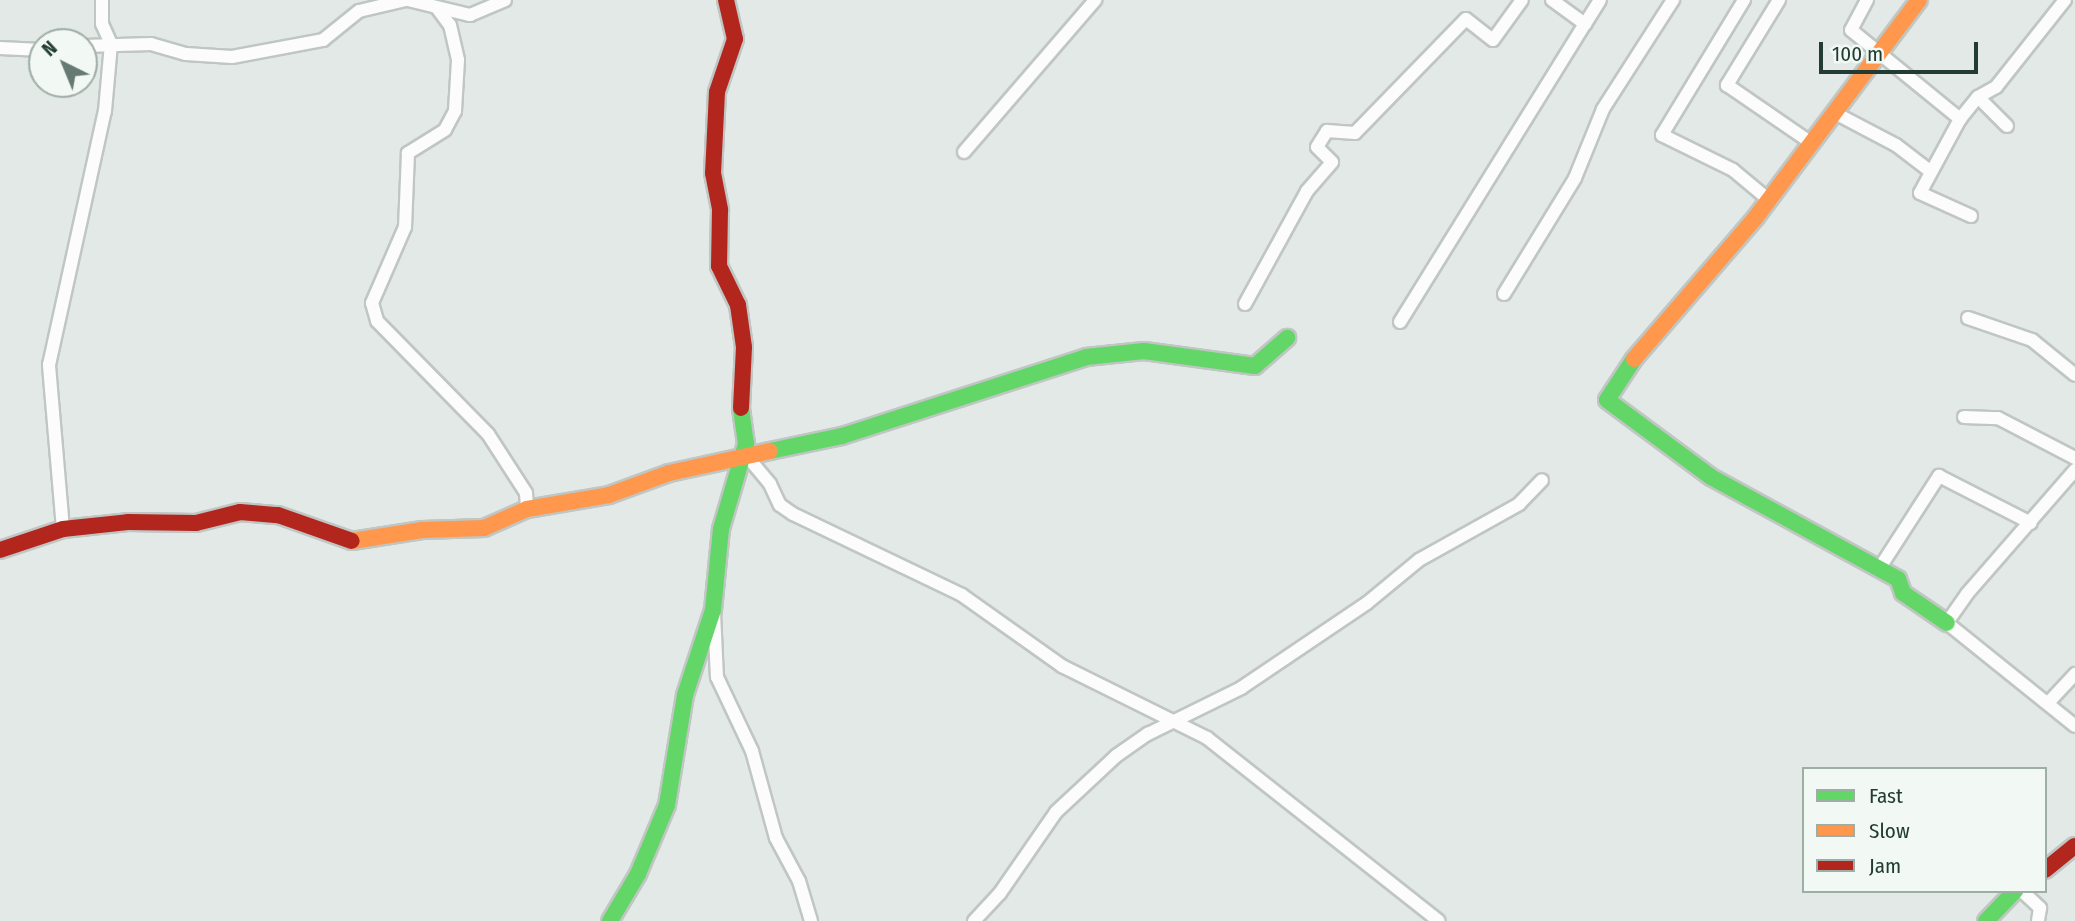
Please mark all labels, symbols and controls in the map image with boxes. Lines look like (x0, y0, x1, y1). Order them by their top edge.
north arrow (28, 28, 98, 98)
scale bar (1823, 28, 1982, 72)
text: N (38, 36, 62, 61)
text: 100 m (1832, 41, 1883, 67)
legend (1802, 767, 2047, 893)
text: Fast (1869, 783, 1903, 809)
text: Slow (1869, 818, 1910, 844)
text: Jam (1869, 853, 1901, 879)

